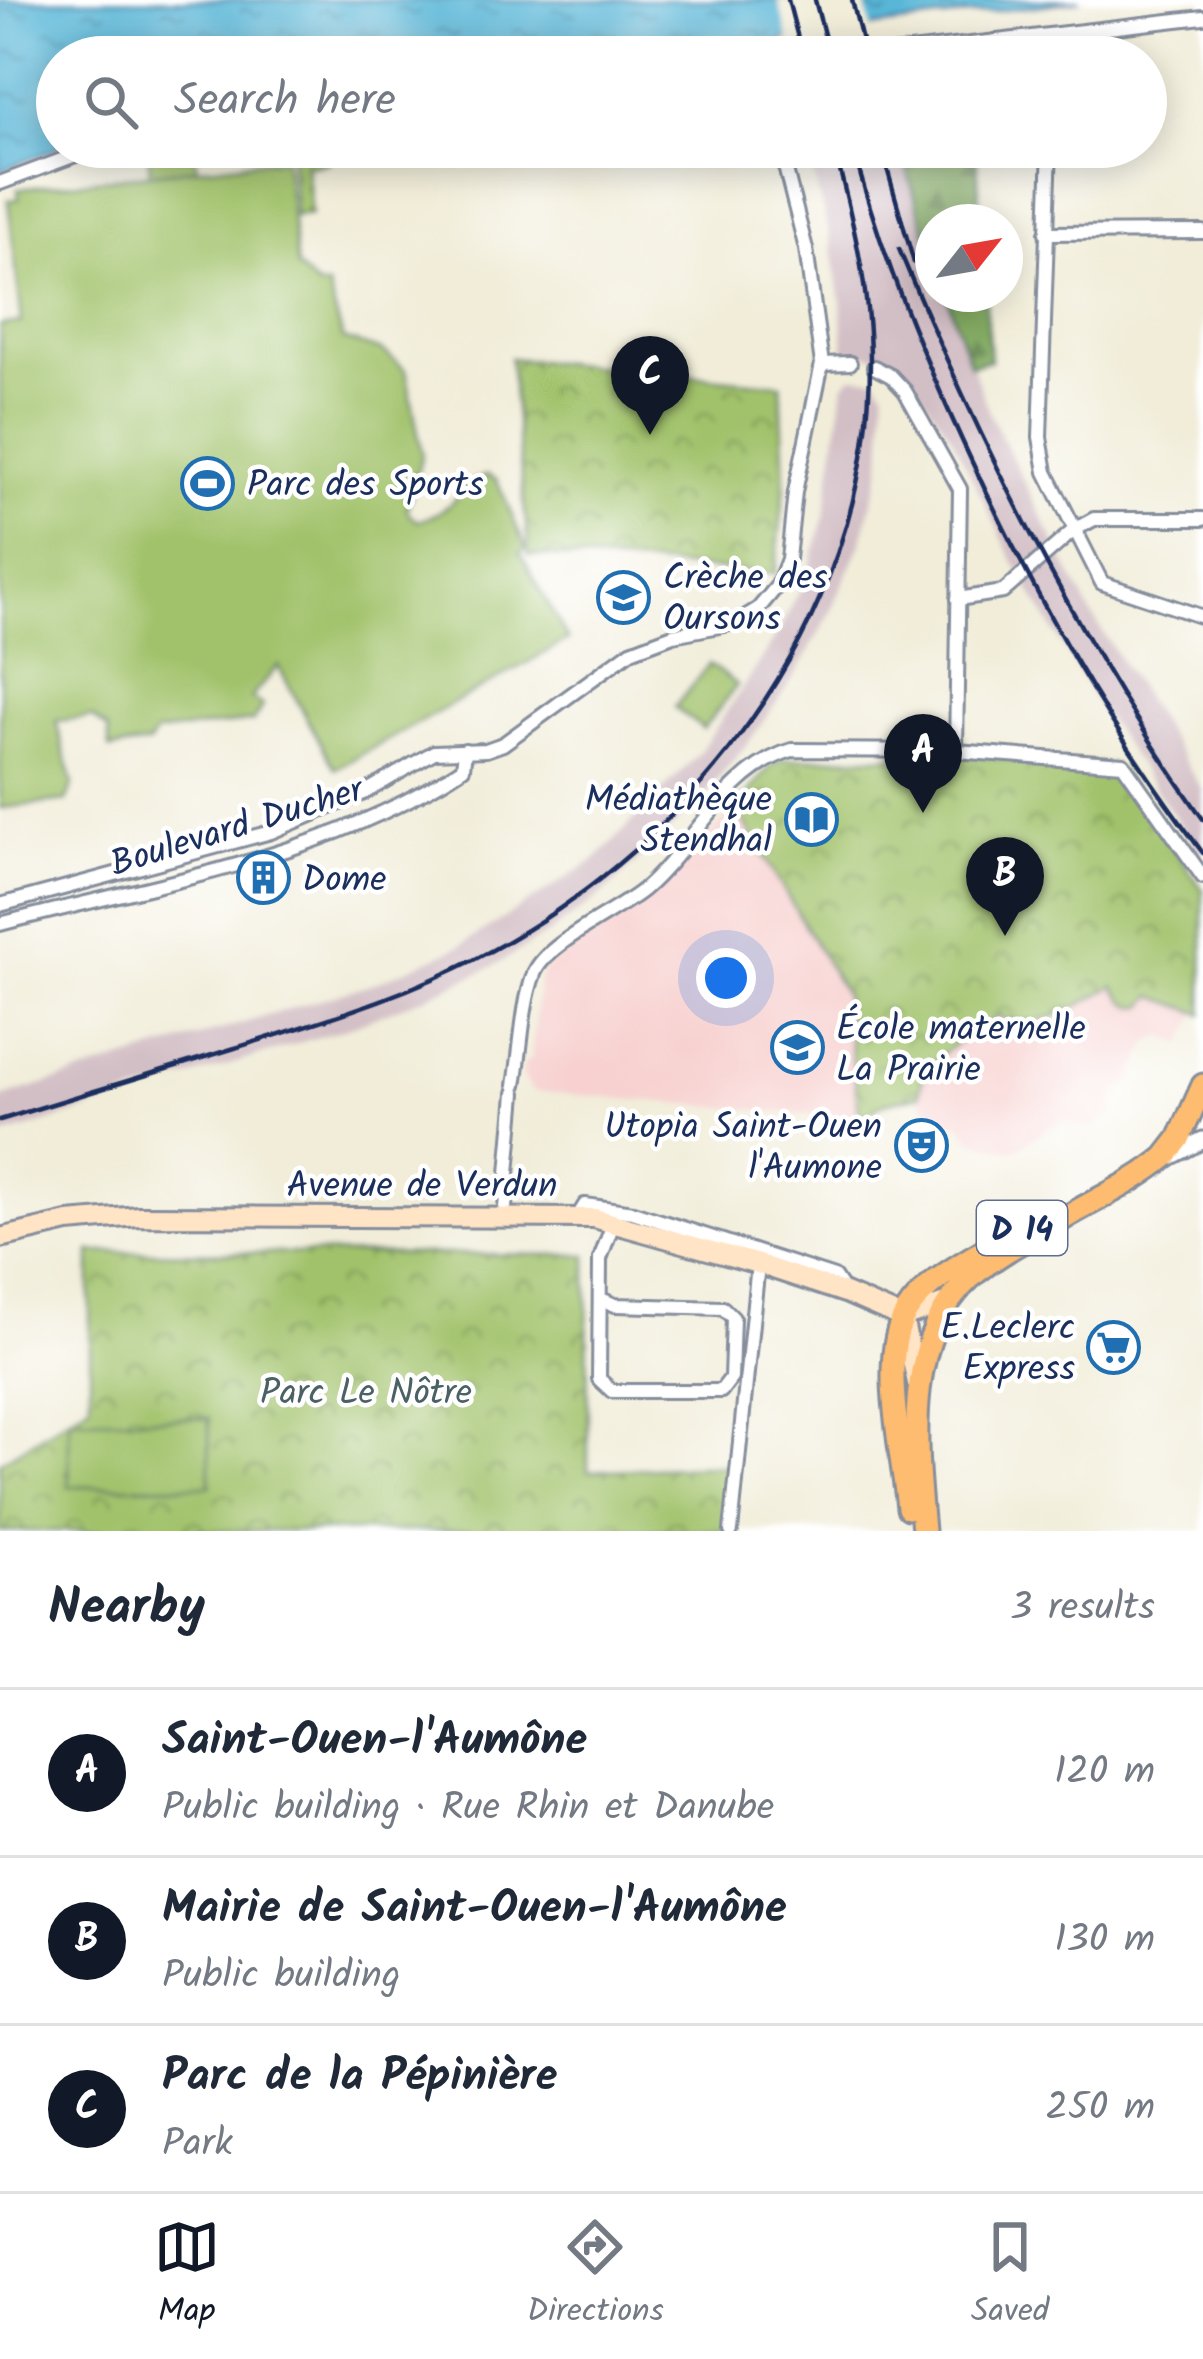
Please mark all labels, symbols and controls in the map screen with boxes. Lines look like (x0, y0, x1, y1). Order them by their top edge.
search box (36, 36, 1167, 168)
text: Search here (174, 66, 396, 138)
icon: search (78, 69, 144, 135)
north arrow (915, 204, 1023, 312)
pin: C (611, 336, 689, 435)
sports icon: Parc des Sports (180, 455, 236, 511)
place label: Parc des Sports (247, 458, 484, 515)
place label: Crèche des Oursons (663, 551, 828, 649)
school or university icon: Crèche des Oursons (596, 569, 652, 625)
pin: A (884, 714, 962, 813)
street label: Boulevard Ducher (103, 762, 373, 894)
place label: Médiathèque Stendhal (585, 773, 772, 871)
library icon: Médiathèque Stendhal (783, 791, 839, 847)
pin: B (966, 837, 1044, 936)
building icon: Dome (235, 850, 291, 906)
place label: Dome (302, 853, 386, 910)
your location (696, 948, 756, 1008)
place label: École maternelle La Prairie (836, 1002, 1086, 1100)
school or university icon: École maternelle La Prairie (769, 1020, 825, 1076)
place label: Utopia Saint-Ouen l'Aumone (604, 1100, 882, 1198)
theatre icon: Utopia Saint-Ouen l'Aumone (893, 1118, 949, 1174)
street label: Avenue de Verdun (287, 1159, 557, 1216)
road number: D 14 (977, 1201, 1067, 1255)
place label: E.Leclerc Express (941, 1301, 1075, 1399)
supermarket icon: E.Leclerc Express (1086, 1319, 1142, 1375)
park label: Parc Le Nôtre (260, 1366, 472, 1423)
text: Nearby (48, 1569, 205, 1650)
text: 3 results (1010, 1578, 1155, 1640)
text: Saint-Ouen-l'Aumône (162, 1706, 587, 1778)
text: A (75, 1742, 99, 1804)
text: 120 m (1054, 1742, 1155, 1804)
text: Public building · Rue Rhin et Danube (162, 1778, 774, 1840)
text: Mairie de Saint-Ouen-l'Aumône (162, 1874, 787, 1946)
text: B (75, 1910, 99, 1972)
text: 130 m (1054, 1910, 1155, 1972)
text: Public building (162, 1946, 400, 2008)
text: Parc de la Pépinière (162, 2042, 557, 2114)
text: C (75, 2078, 99, 2140)
text: 250 m (1045, 2078, 1155, 2140)
text: Park (162, 2114, 233, 2176)
tab: Map (154, 2214, 220, 2339)
tab: Directions (527, 2214, 664, 2339)
tab: Saved (971, 2214, 1049, 2339)

